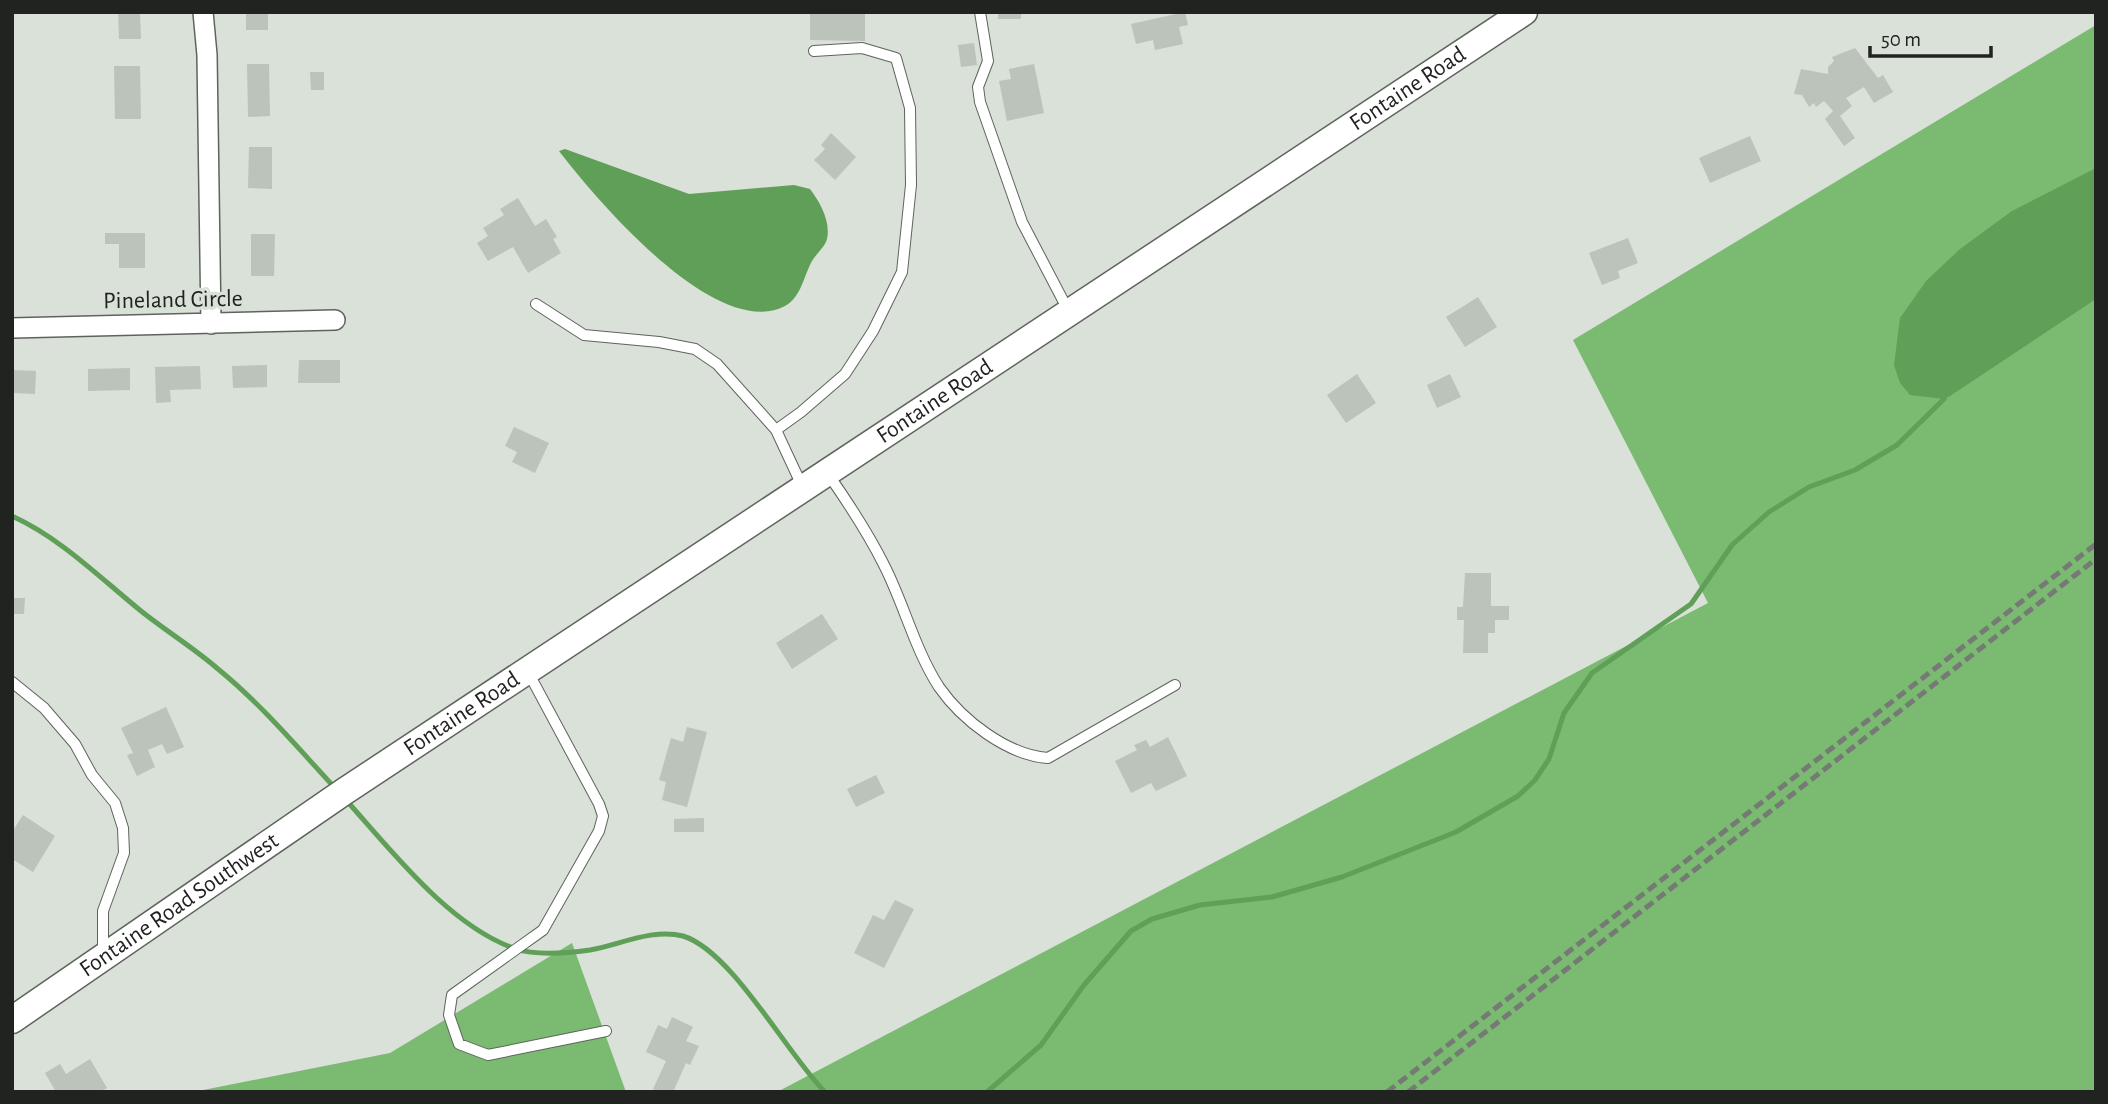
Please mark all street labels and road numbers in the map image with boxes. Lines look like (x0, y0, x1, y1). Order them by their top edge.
street label: Fontaine Road (1346, 42, 1470, 136)
street label: Pineland Circle (103, 287, 243, 313)
street label: Fontaine Road (873, 355, 997, 448)
street label: Fontaine Road (399, 667, 524, 761)
street label: Fontaine Road Southwest (76, 828, 283, 982)

